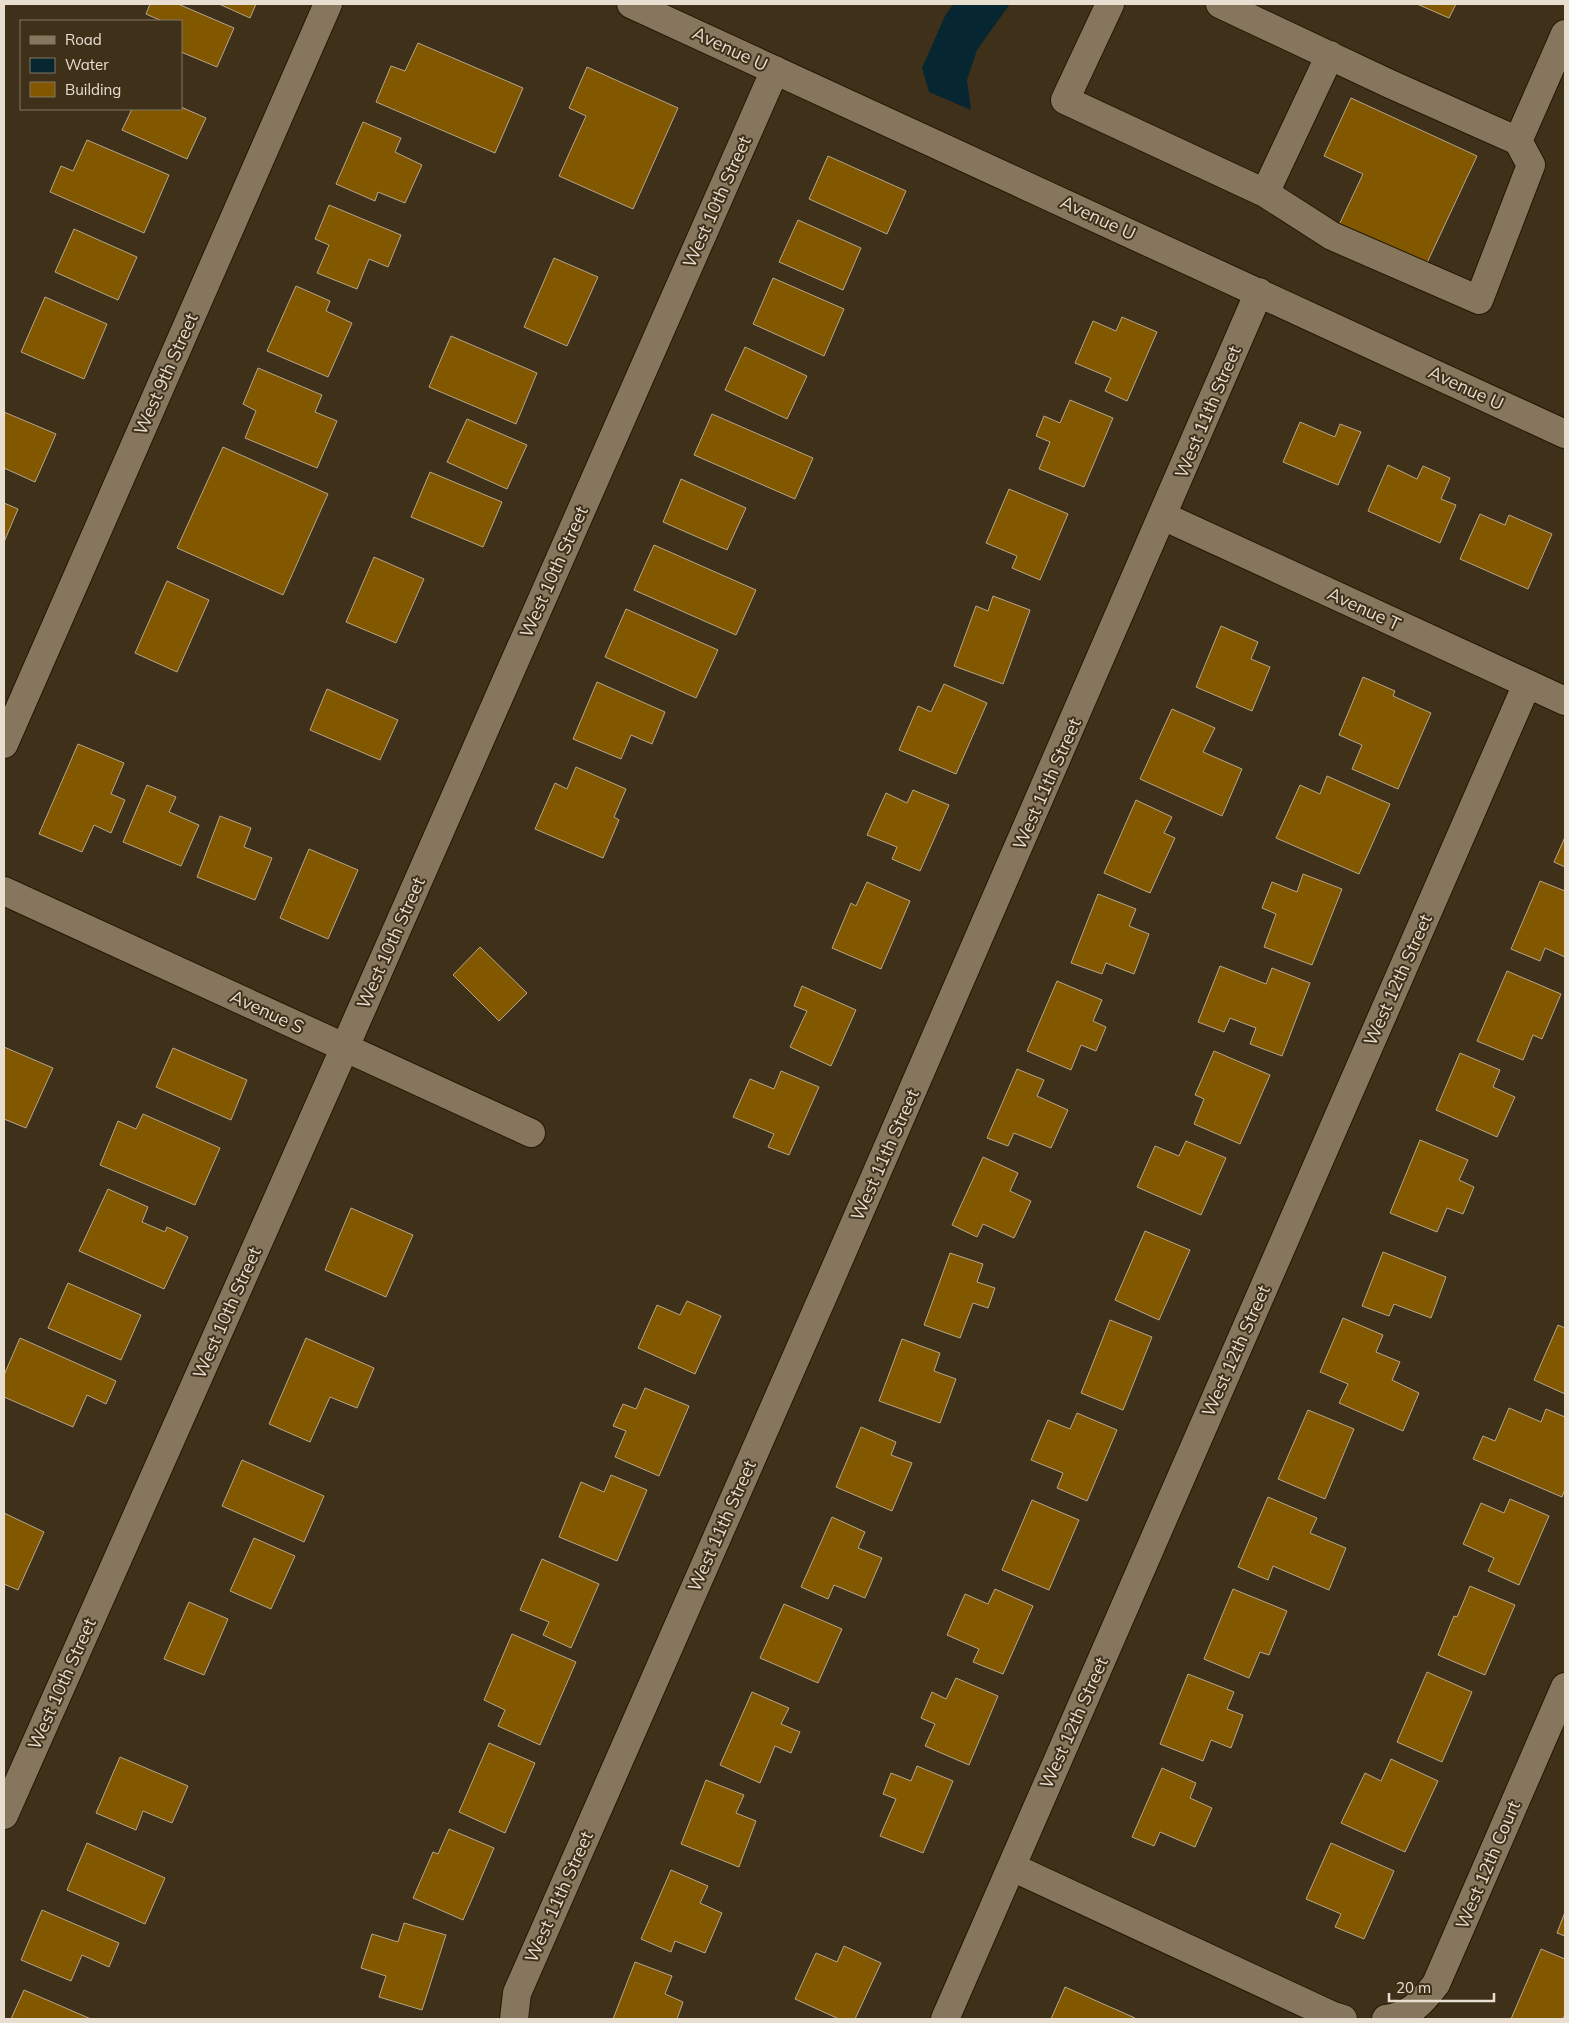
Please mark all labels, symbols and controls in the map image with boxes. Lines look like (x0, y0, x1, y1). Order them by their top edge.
legend (20, 20, 182, 110)
street label: Avenue U (689, 21, 772, 76)
text: Road (65, 30, 102, 49)
text: Water (65, 55, 109, 74)
text: Building (65, 80, 121, 99)
street label: West 10th Street (677, 132, 756, 271)
street label: Avenue U (1057, 190, 1140, 245)
street label: West 9th Street (128, 309, 203, 438)
street label: West 11th Street (1169, 342, 1246, 481)
street label: Avenue U (1425, 360, 1508, 415)
street label: West 10th Street (514, 502, 593, 641)
street label: Avenue T (1324, 582, 1405, 636)
street label: West 11th Street (1007, 714, 1086, 853)
street label: West 10th Street (351, 873, 430, 1012)
street label: West 12th Street (1358, 910, 1437, 1049)
street label: Avenue S (227, 985, 308, 1039)
street label: West 11th Street (845, 1085, 924, 1224)
street label: West 10th Street (187, 1243, 266, 1382)
street label: West 12th Street (1196, 1281, 1275, 1420)
street label: West 11th Street (682, 1456, 761, 1595)
street label: West 10th Street (22, 1614, 101, 1753)
street label: West 12th Street (1034, 1653, 1113, 1792)
street label: West 12th Court (1450, 1797, 1525, 1933)
street label: West 11th Street (519, 1827, 598, 1966)
scale bar (1389, 1970, 1494, 2002)
text: 20 m (1396, 1978, 1431, 1997)

